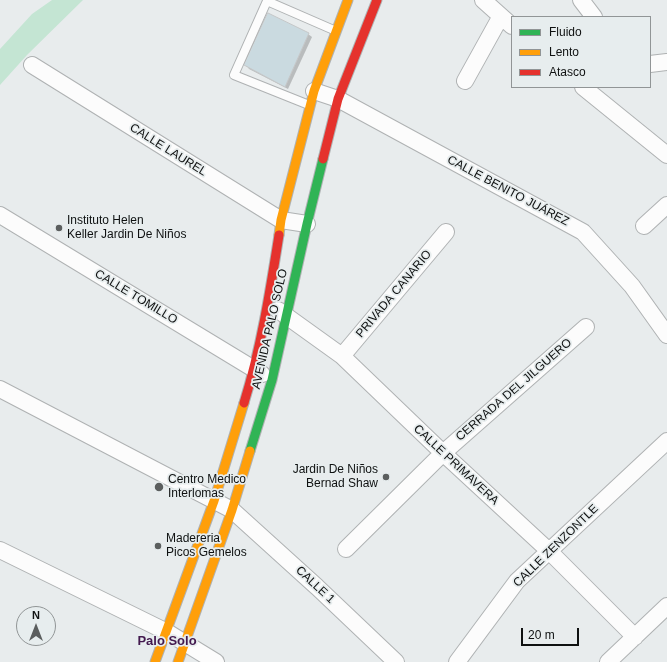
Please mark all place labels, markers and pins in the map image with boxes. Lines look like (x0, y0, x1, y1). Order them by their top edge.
place label: Instituto Helen Keller Jardin De Niños (67, 214, 186, 242)
marker: Instituto Helen Keller Jardin De Niños (54, 223, 64, 233)
place label: Jardin De Niños Bernad Shaw (293, 463, 378, 491)
marker: Jardin De Niños Bernad Shaw (381, 472, 391, 482)
place label: Centro Medico Interlomas (168, 473, 246, 501)
marker: Centro Medico Interlomas (153, 481, 165, 493)
place label: Madereria Picos Gemelos (166, 532, 247, 560)
marker: Madereria Picos Gemelos (153, 541, 163, 551)

